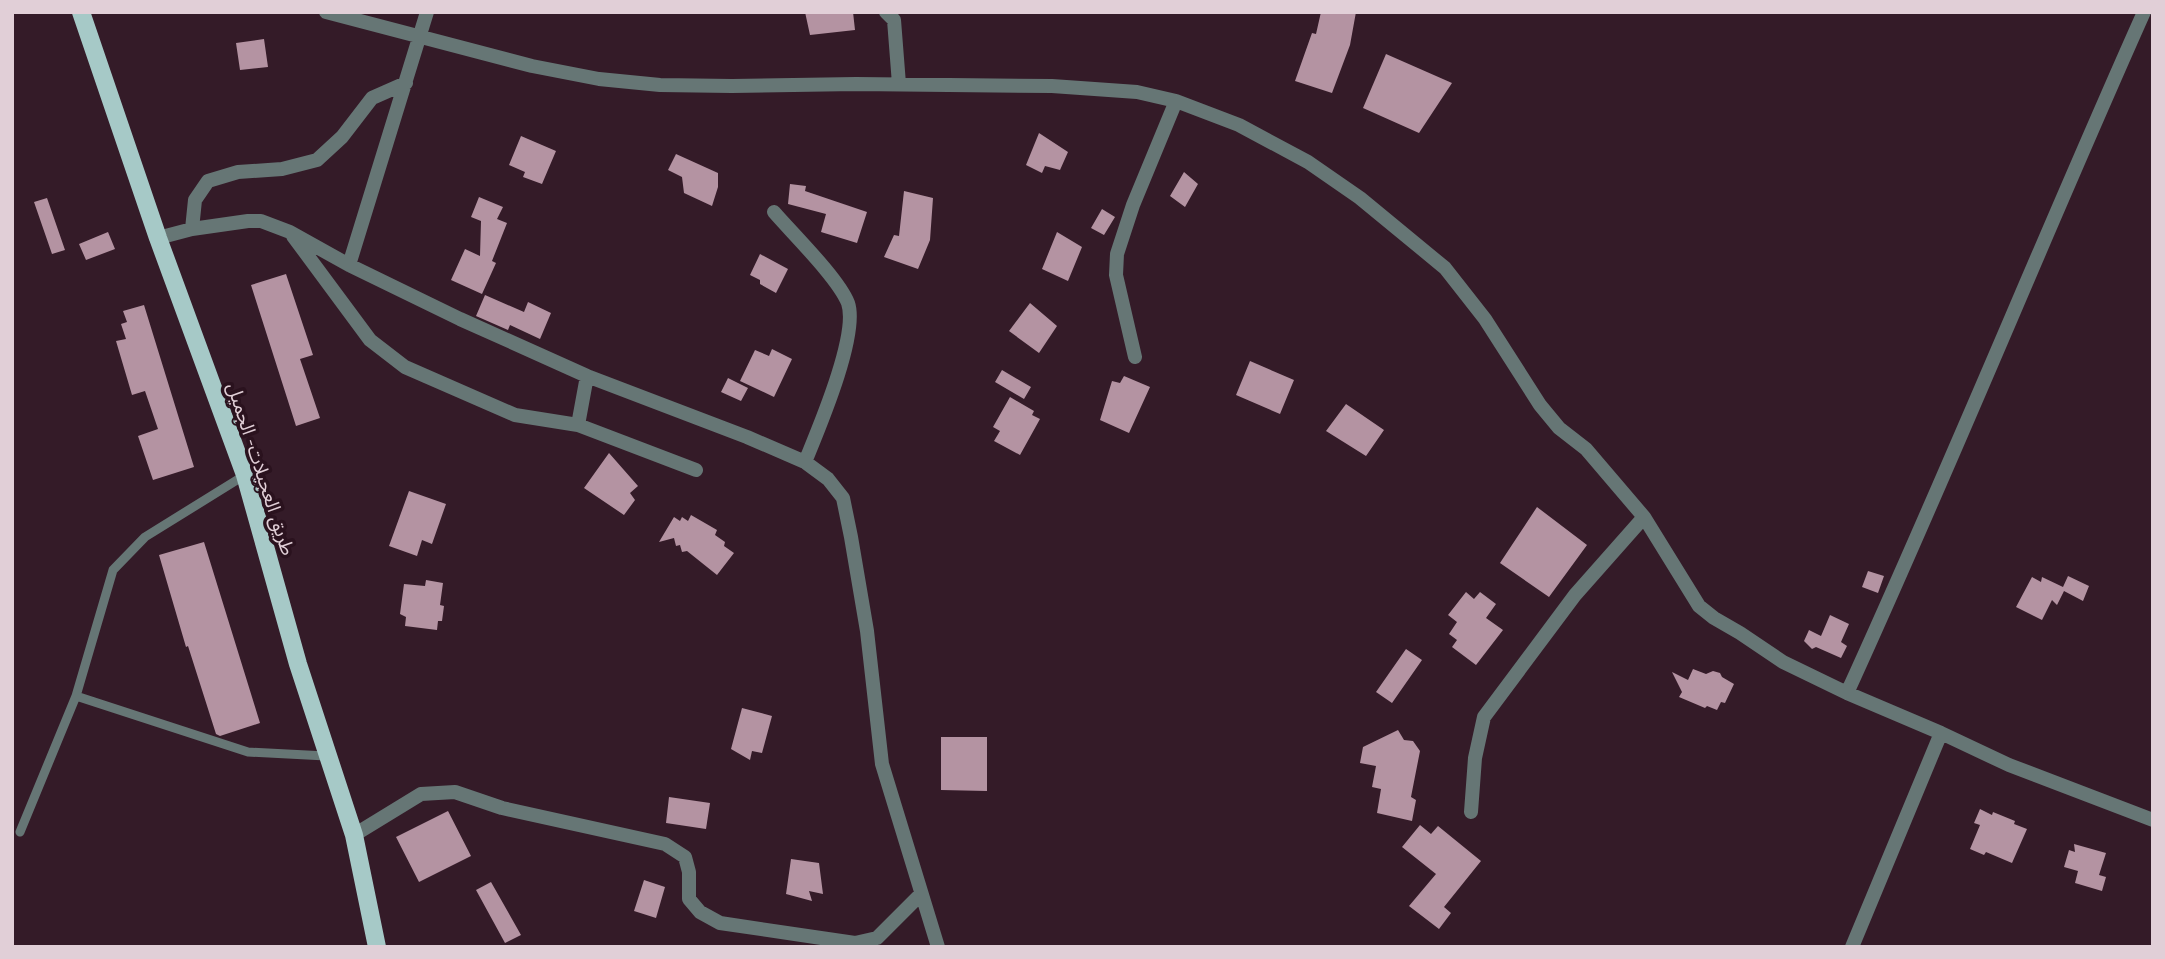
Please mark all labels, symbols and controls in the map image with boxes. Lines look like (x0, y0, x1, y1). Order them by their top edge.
street label: طريق العجيلات- الجميل (222, 380, 300, 558)

